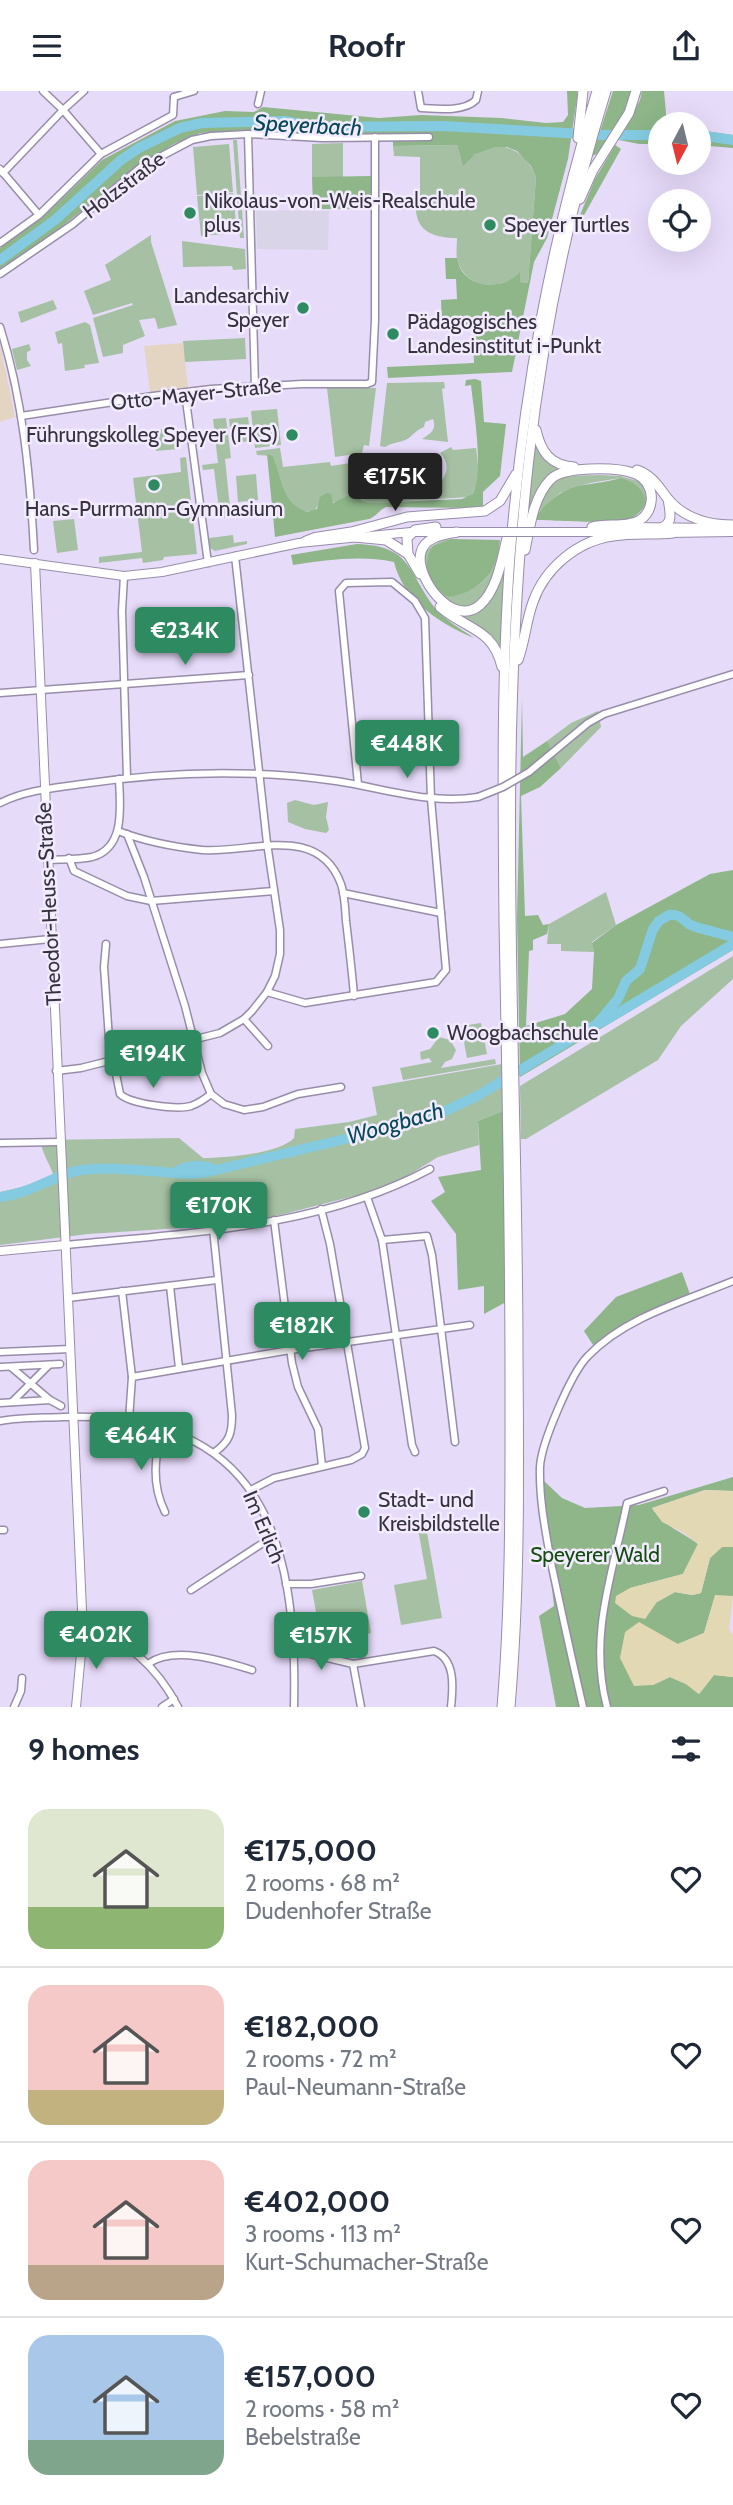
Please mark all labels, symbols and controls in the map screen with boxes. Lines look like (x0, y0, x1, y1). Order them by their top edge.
text: Roofr (328, 26, 405, 65)
icon: menu (28, 27, 66, 65)
icon: share (667, 27, 705, 65)
water label: Speyerbach (253, 108, 363, 142)
north arrow (648, 112, 710, 175)
map controls (648, 112, 711, 252)
street label: Holzstraße (78, 146, 170, 223)
place label: Nikolaus-von-Weis-Realschule plus (204, 188, 476, 237)
button: locate (648, 189, 711, 252)
marker: Nikolaus-von-Weis-Realschule plus (182, 205, 198, 221)
place label: Speyer Turtles (504, 212, 630, 237)
marker: Speyer Turtles (482, 217, 498, 233)
place label: Landesarchiv Speyer (173, 283, 290, 332)
marker: Landesarchiv Speyer (295, 300, 311, 316)
place label: Pädagogisches Landesinstitut i-Punkt (407, 309, 601, 358)
marker: Pädagogisches Landesinstitut i-Punkt (385, 326, 401, 342)
street label: Otto-Mayer-Straße (109, 372, 283, 415)
place label: Führungskolleg Speyer (FKS) (26, 422, 278, 447)
marker: Führungskolleg Speyer (FKS) (284, 427, 300, 443)
pin: €175K (346, 453, 444, 513)
text: €175K (364, 462, 426, 490)
marker: Hans-Purrmann-Gymnasium (146, 477, 162, 493)
place label: Hans-Purrmann-Gymnasium (25, 496, 283, 521)
pin: €234K (136, 607, 234, 667)
text: €234K (151, 616, 219, 644)
pin: €448K (358, 721, 456, 780)
text: €448K (371, 729, 443, 757)
street label: Theodor-Heuss-Straße (31, 801, 66, 1006)
place label: Woogbachschule (447, 1020, 599, 1045)
marker: Woogbachschule (425, 1025, 441, 1041)
pin: €194K (104, 1031, 202, 1090)
text: €194K (121, 1039, 185, 1067)
water label: Woogbach (343, 1096, 447, 1150)
pin: €170K (170, 1183, 268, 1242)
text: €170K (186, 1191, 252, 1219)
pin: €182K (253, 1303, 351, 1362)
text: €182K (270, 1311, 334, 1339)
pin: €464K (92, 1413, 190, 1472)
text: €464K (106, 1421, 176, 1449)
street label: Im Erlich (238, 1487, 291, 1567)
place label: Stadt- und Kreisbildstelle (378, 1487, 500, 1536)
marker: Stadt- und Kreisbildstelle (356, 1504, 372, 1520)
park label: Speyerer Wald (530, 1542, 660, 1567)
pin: €402K (47, 1611, 145, 1671)
pin: €157K (272, 1613, 370, 1672)
text: €402K (60, 1620, 132, 1648)
text: €157K (290, 1621, 352, 1649)
icon: filters (667, 1730, 705, 1768)
text: 9 homes (28, 1731, 139, 1768)
text: €175,000 (245, 1832, 377, 1869)
icon: home (84, 1837, 168, 1921)
icon: heart (667, 1860, 705, 1898)
text: 2 rooms · 68 m² (245, 1869, 400, 1897)
text: Dudenhofer Straße (245, 1897, 432, 1925)
text: €182,000 (245, 2008, 380, 2045)
icon: home (84, 2013, 168, 2097)
icon: heart (667, 2036, 705, 2074)
text: 2 rooms · 72 m² (245, 2045, 397, 2073)
text: Paul-Neumann-Straße (245, 2073, 466, 2101)
text: €402,000 (245, 2183, 390, 2220)
icon: home (84, 2188, 168, 2272)
icon: heart (667, 2211, 705, 2249)
text: 3 rooms · 113 m² (245, 2220, 401, 2248)
text: Kurt-Schumacher-Straße (245, 2248, 488, 2276)
text: €157,000 (245, 2358, 376, 2395)
icon: home (84, 2363, 168, 2447)
icon: heart (667, 2386, 705, 2424)
text: 2 rooms · 58 m² (245, 2395, 399, 2423)
text: Bebelstraße (245, 2423, 361, 2451)

